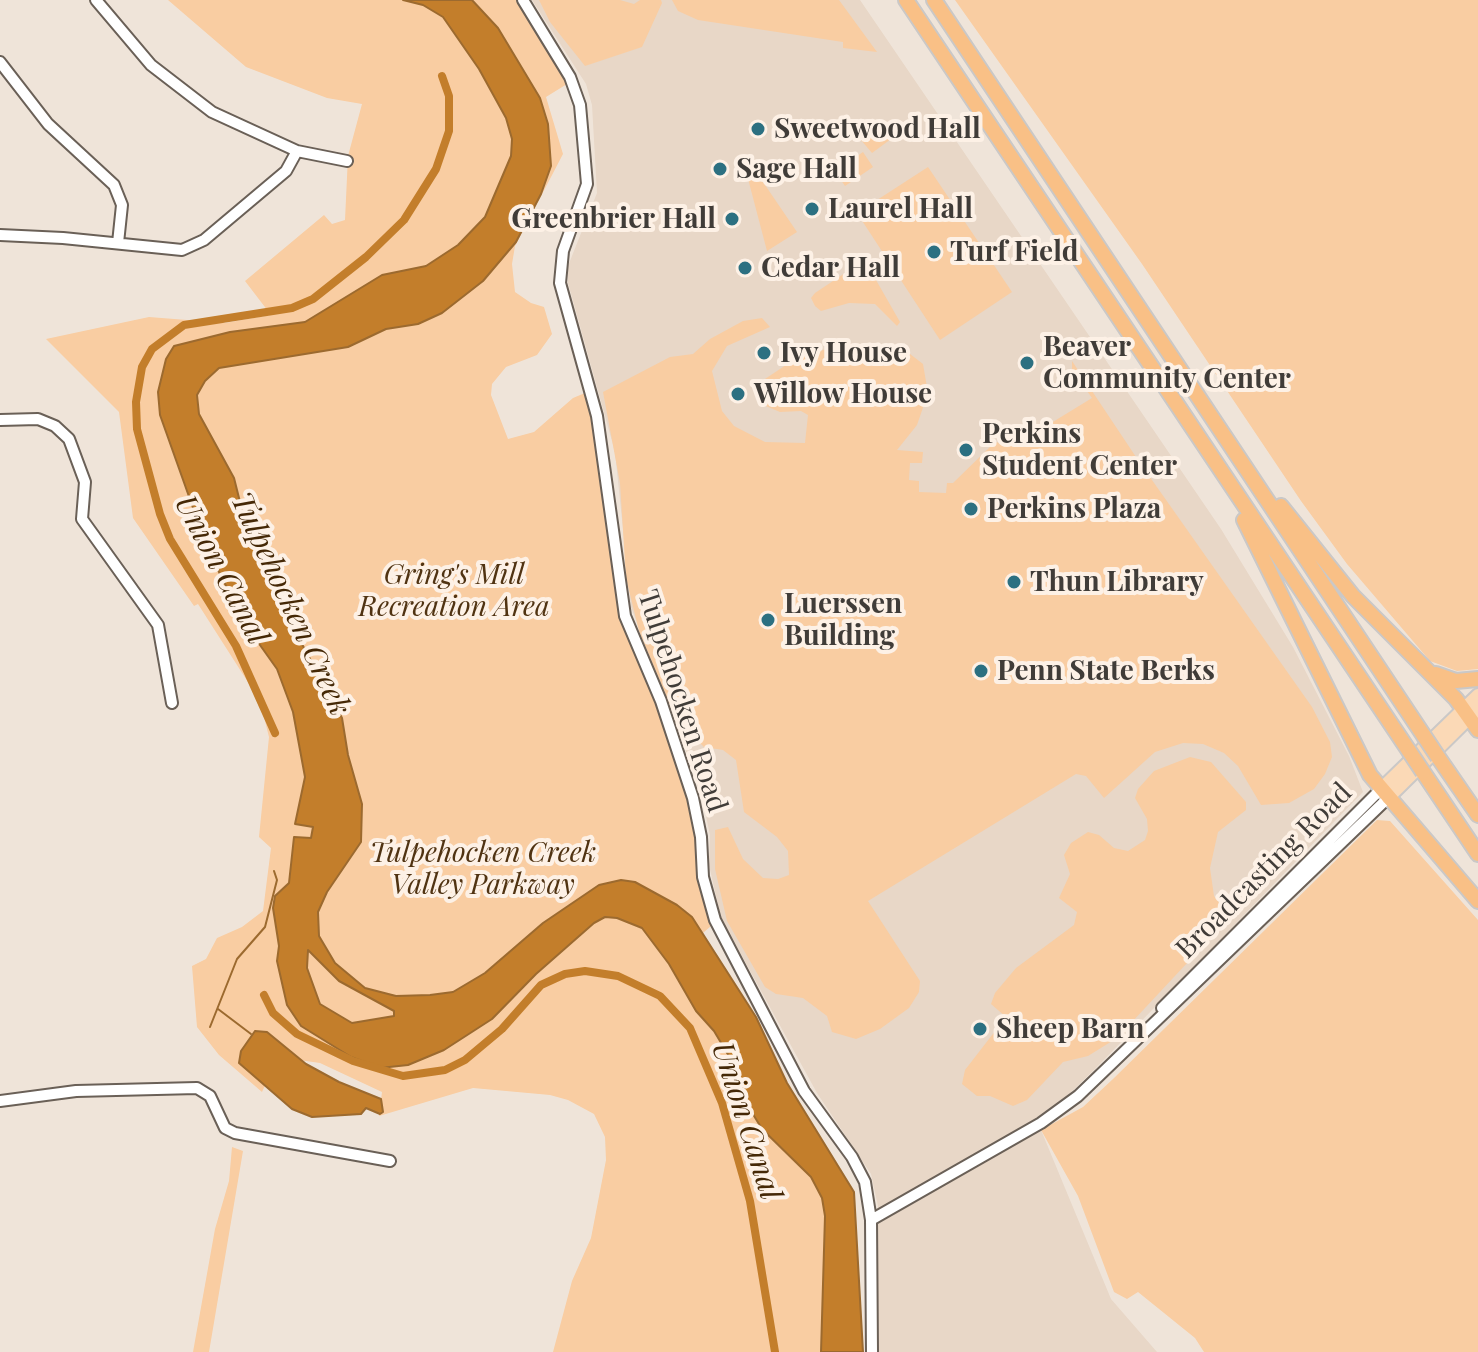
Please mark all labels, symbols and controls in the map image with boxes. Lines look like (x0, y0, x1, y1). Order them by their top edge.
place label: Sweetwood Hall (774, 112, 981, 146)
marker: Sweetwood Hall (749, 120, 767, 138)
place label: Sage Hall (736, 152, 857, 186)
marker: Sage Hall (711, 160, 729, 178)
place label: Laurel Hall (828, 192, 973, 226)
marker: Laurel Hall (803, 200, 821, 218)
place label: Greenbrier Hall (511, 202, 716, 236)
marker: Greenbrier Hall (723, 210, 741, 228)
place label: Turf Field (950, 235, 1078, 269)
marker: Turf Field (925, 243, 943, 261)
place label: Cedar Hall (761, 251, 900, 285)
marker: Cedar Hall (736, 259, 754, 277)
place label: Beaver Community Center (1043, 330, 1291, 396)
place label: Ivy House (780, 336, 907, 370)
marker: Ivy House (755, 344, 773, 362)
marker: Beaver Community Center (1018, 354, 1036, 372)
place label: Willow House (754, 377, 932, 411)
marker: Willow House (729, 385, 747, 403)
place label: Perkins Student Center (982, 417, 1177, 483)
marker: Perkins Student Center (957, 441, 975, 459)
water label: Tulpehocken Creek (222, 486, 358, 722)
water label: Union Canal (167, 489, 275, 651)
place label: Perkins Plaza (987, 492, 1161, 526)
marker: Perkins Plaza (962, 500, 980, 518)
park label: Gring's Mill Recreation Area (358, 558, 550, 624)
place label: Thun Library (1030, 565, 1204, 599)
marker: Thun Library (1005, 573, 1023, 591)
street label: Tulpehocken Road (630, 586, 734, 816)
place label: Luerssen Building (784, 587, 902, 653)
marker: Luerssen Building (759, 611, 777, 629)
place label: Penn State Berks (997, 654, 1215, 688)
marker: Penn State Berks (972, 662, 990, 680)
street label: Broadcasting Road (1169, 776, 1359, 966)
park label: Tulpehocken Creek Valley Parkway (370, 836, 596, 902)
place label: Sheep Barn (996, 1012, 1144, 1046)
marker: Sheep Barn (971, 1020, 989, 1038)
water label: Union Canal (704, 1038, 788, 1204)

